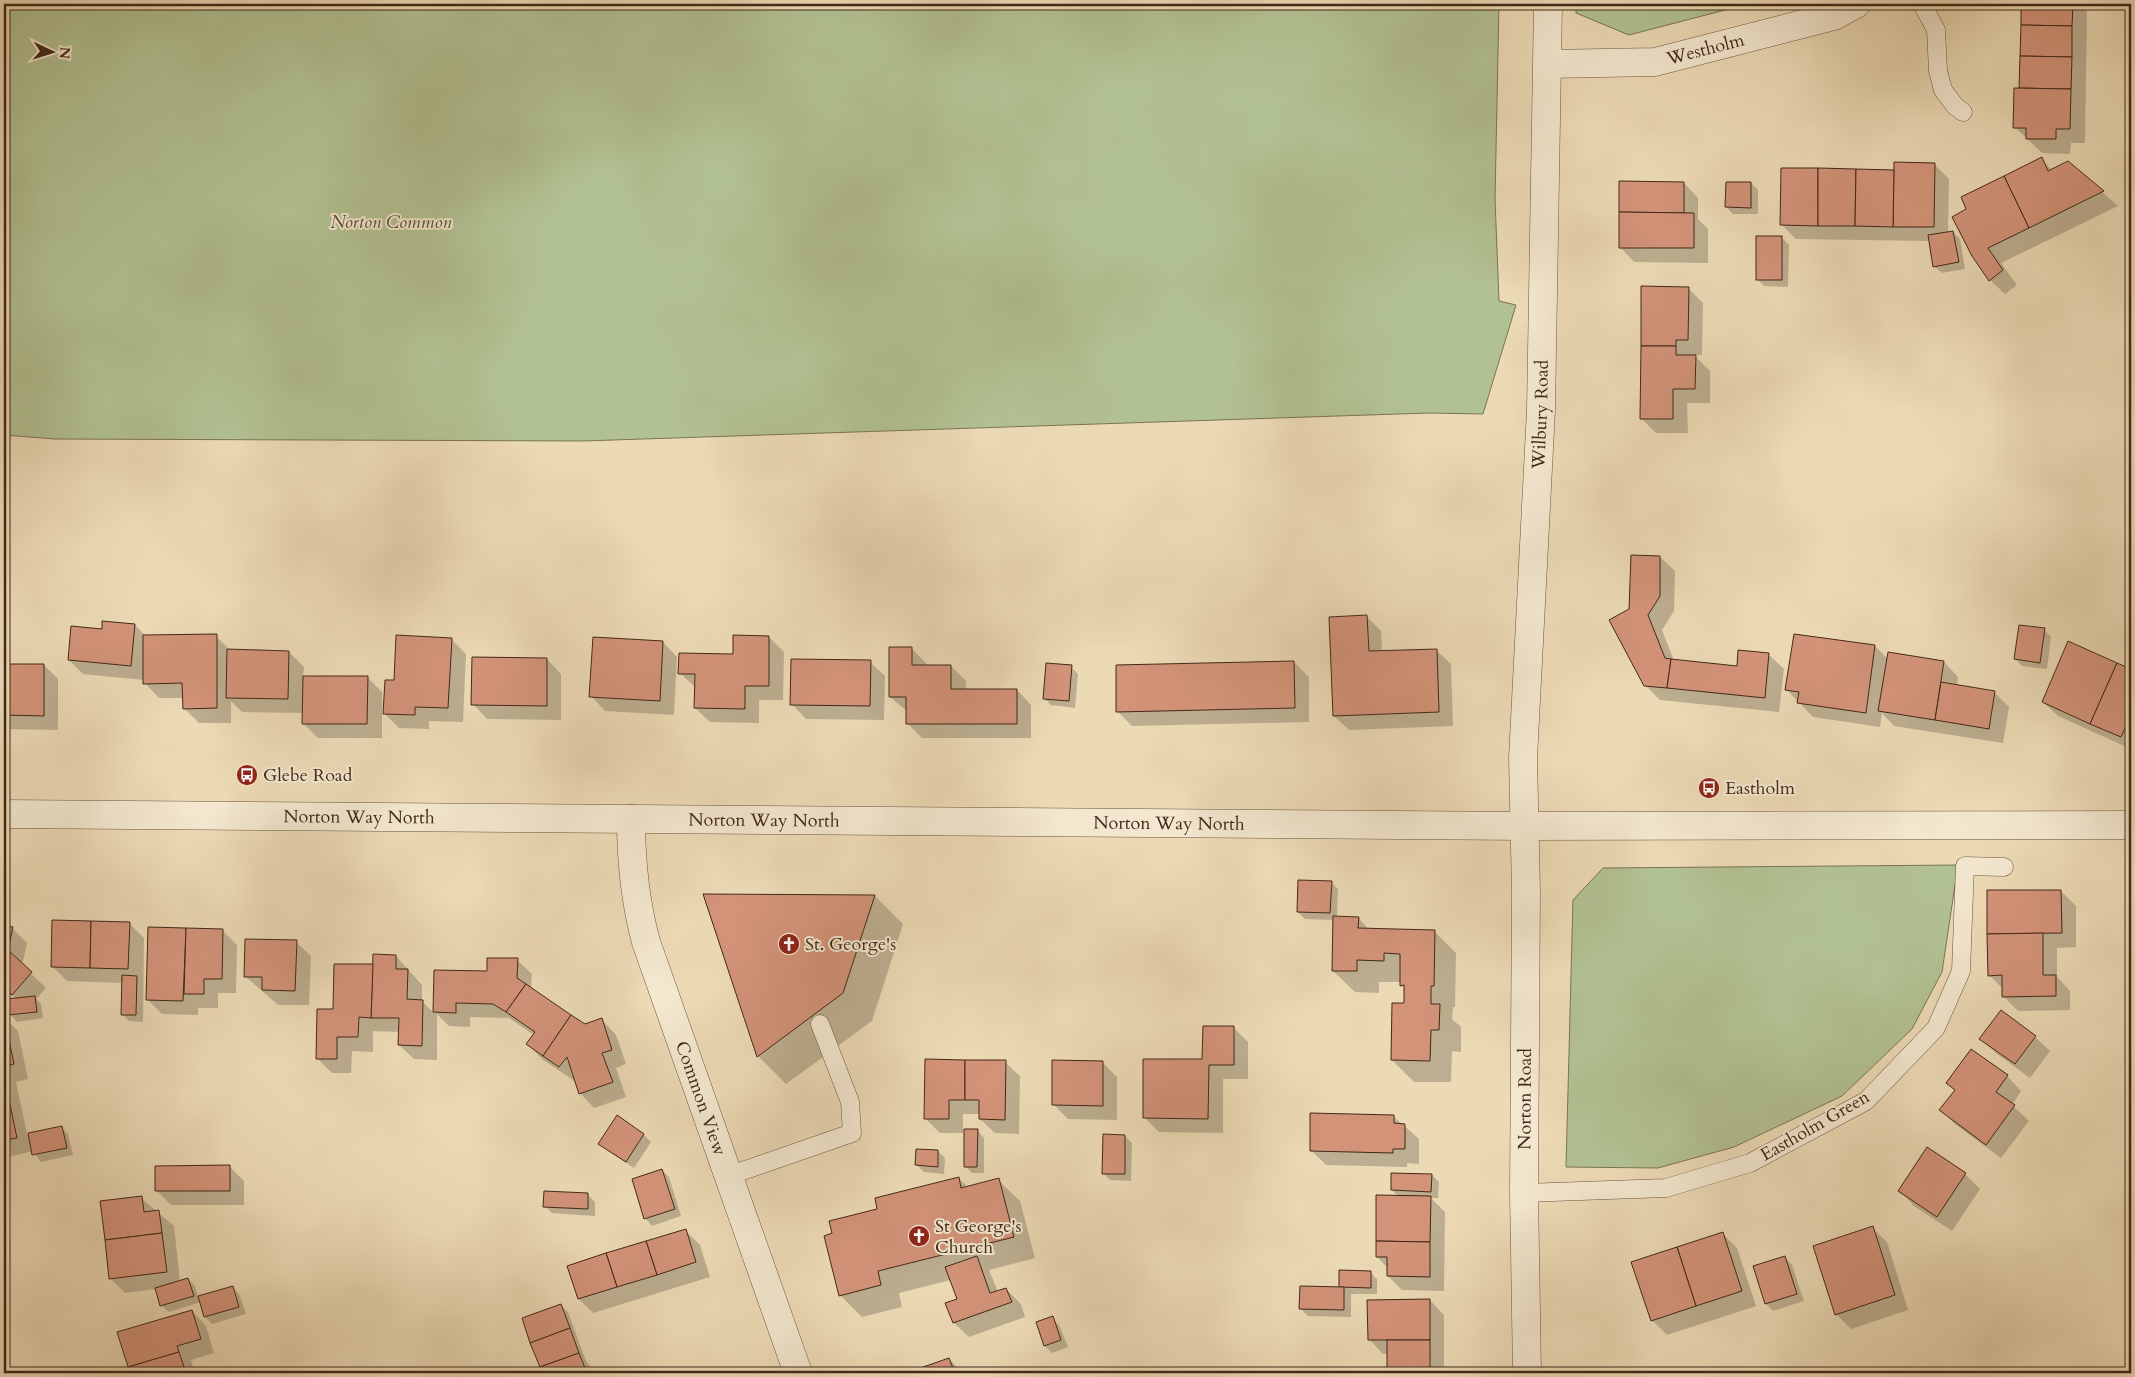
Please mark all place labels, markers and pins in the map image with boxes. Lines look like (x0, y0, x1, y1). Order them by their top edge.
bus stop icon: Glebe Road (235, 763, 259, 787)
place label: Glebe Road (263, 763, 353, 788)
bus stop icon: Eastholm (1697, 776, 1721, 800)
place label: Eastholm (1725, 776, 1796, 801)
church icon: St. George's (777, 932, 801, 956)
place label: St. George's (805, 932, 896, 957)
place label: St George's Church (935, 1214, 1022, 1260)
church icon: St George's Church (907, 1224, 931, 1248)

